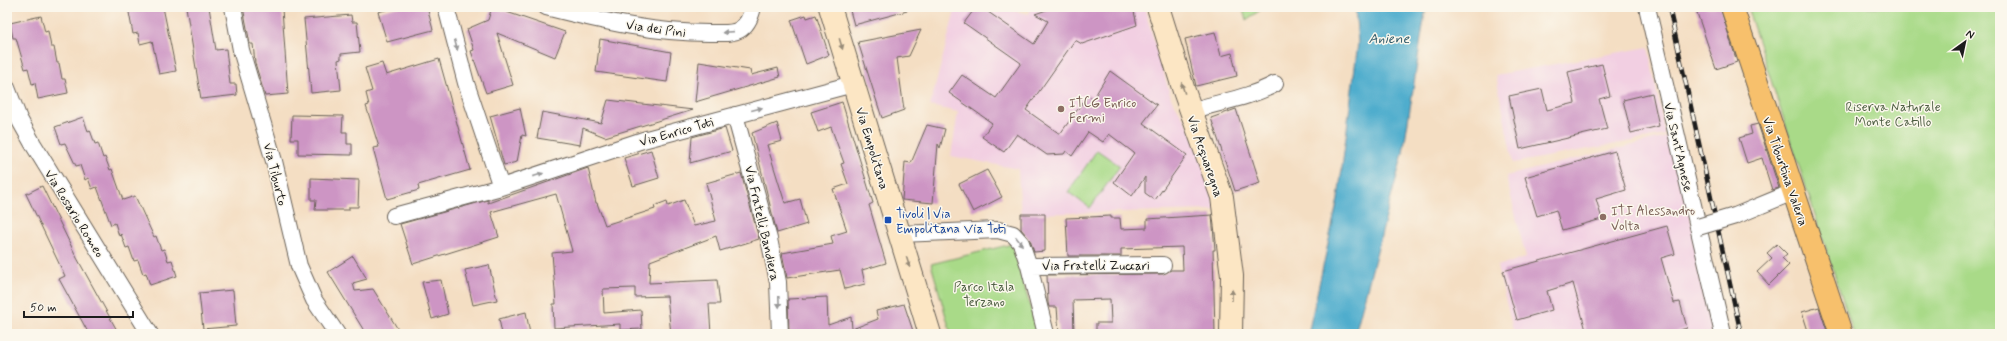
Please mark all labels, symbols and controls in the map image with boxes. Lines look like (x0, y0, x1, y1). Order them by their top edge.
street label: Via dei Pini (625, 17, 687, 42)
north arrow (1945, 22, 1985, 62)
text: N (1963, 27, 1977, 42)
one-way arrow (722, 29, 734, 36)
water label: Aniene (1369, 30, 1411, 48)
one-way arrow (453, 39, 459, 51)
one-way arrow (838, 39, 844, 51)
one-way arrow (1180, 82, 1186, 94)
place label: ITCG Enrico Fermi (1069, 95, 1136, 127)
park label: Riserva Naturale Monte Catillo (1845, 99, 1941, 131)
street label: Via Sant'Agnese (1659, 101, 1696, 194)
marker: ITCG Enrico Fermi (1056, 104, 1066, 114)
street label: Via Empolitana (851, 105, 892, 192)
one-way arrow (751, 106, 763, 112)
street label: Via Acquaregna (1183, 113, 1227, 200)
street label: Via Enrico Toti (637, 114, 715, 151)
street label: Via Tiburtina Valeria (1758, 115, 1811, 228)
street label: Via Tiburto (259, 141, 291, 207)
street label: Via Fratelli Bandiera (740, 164, 783, 283)
street label: Via Rosario Romeo (40, 167, 108, 261)
one-way arrow (533, 172, 545, 178)
place label: ITI Alessandro Volta (1611, 203, 1695, 235)
place label: Tivoli | Via Empolitana Via Toti (896, 206, 1006, 238)
marker: ITI Alessandro Volta (1598, 212, 1608, 222)
marker: Tivoli | Via Empolitana Via Toti (883, 215, 893, 225)
one-way arrow (1015, 236, 1023, 247)
one-way arrow (906, 257, 912, 269)
street label: Via Fratelli Zuccari (1042, 258, 1150, 275)
park label: Parco Itala Terzano (954, 279, 1014, 311)
one-way arrow (1229, 289, 1236, 301)
scale bar (24, 293, 133, 319)
one-way arrow (775, 296, 782, 308)
text: 50 m (30, 300, 57, 316)

